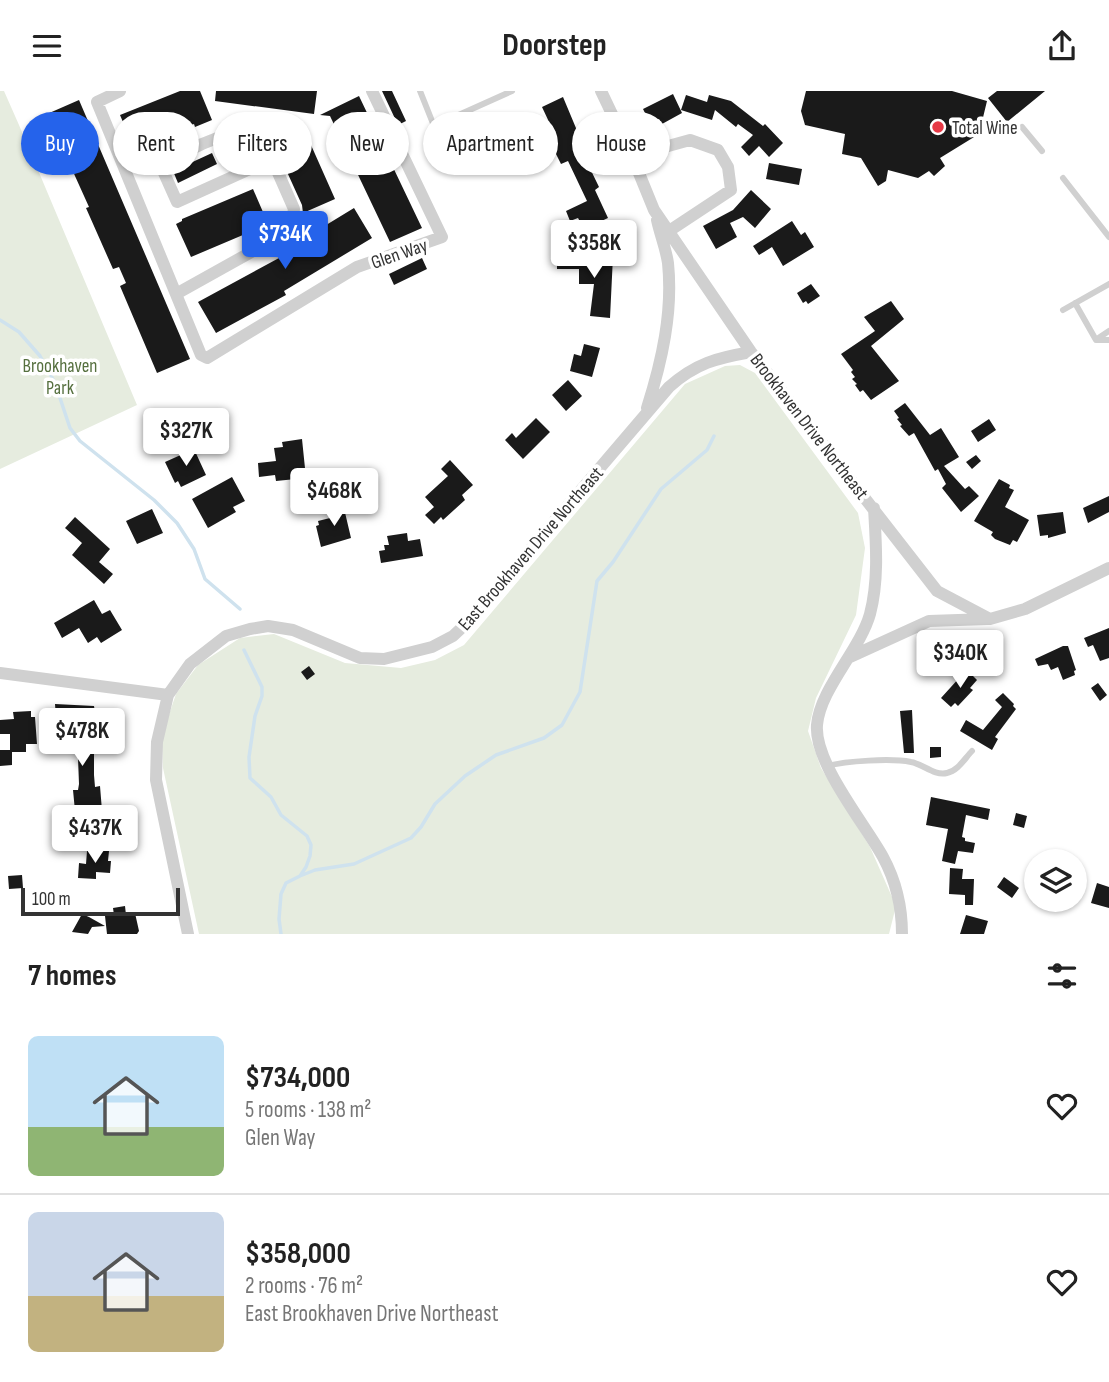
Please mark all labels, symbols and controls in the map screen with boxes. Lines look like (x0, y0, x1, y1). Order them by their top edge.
text: Doorstep (502, 26, 607, 65)
icon: menu (28, 27, 66, 65)
icon: share (1043, 27, 1081, 65)
chip: Buy (21, 112, 99, 175)
chip: Rent (113, 112, 199, 175)
chip: Filters (213, 112, 312, 175)
chip: New (326, 112, 409, 175)
chip: Apartment (423, 112, 558, 175)
chip: House (572, 112, 670, 175)
place label: Total Wine (952, 117, 1018, 140)
marker: Total Wine (930, 119, 946, 135)
pin: $734K (236, 211, 334, 271)
text: $734K (258, 220, 312, 248)
pin: $358K (545, 221, 643, 280)
text: $358K (567, 229, 621, 257)
street label: Glen Way (368, 234, 431, 275)
street label: Brookhaven Drive Northeast (745, 349, 873, 505)
park label: Brookhaven Park (23, 355, 97, 400)
pin: $327K (137, 409, 235, 468)
text: $327K (159, 417, 213, 445)
street label: East Brookhaven Drive Northeast (454, 462, 609, 636)
pin: $468K (285, 469, 383, 528)
text: $468K (306, 477, 362, 505)
pin: $340K (911, 631, 1009, 690)
text: $340K (932, 639, 988, 667)
pin: $478K (33, 709, 131, 768)
text: $478K (55, 717, 109, 745)
pin: $437K (46, 805, 144, 865)
text: $437K (68, 814, 122, 842)
map controls (1024, 849, 1087, 912)
button: layers (1024, 849, 1087, 912)
scale bar (21, 885, 180, 917)
text: 100 m (32, 888, 71, 911)
icon: filters (1043, 957, 1081, 995)
text: 7 homes (28, 958, 116, 994)
text: $734,000 (245, 1060, 350, 1096)
icon: home (84, 1064, 168, 1148)
icon: heart (1043, 1087, 1081, 1125)
text: 5 rooms · 138 m² (245, 1096, 371, 1124)
text: Glen Way (245, 1124, 315, 1152)
text: $358,000 (245, 1236, 351, 1272)
icon: home (84, 1240, 168, 1324)
icon: heart (1043, 1263, 1081, 1301)
text: 2 rooms · 76 m² (245, 1272, 363, 1300)
text: East Brookhaven Drive Northeast (245, 1300, 498, 1328)

